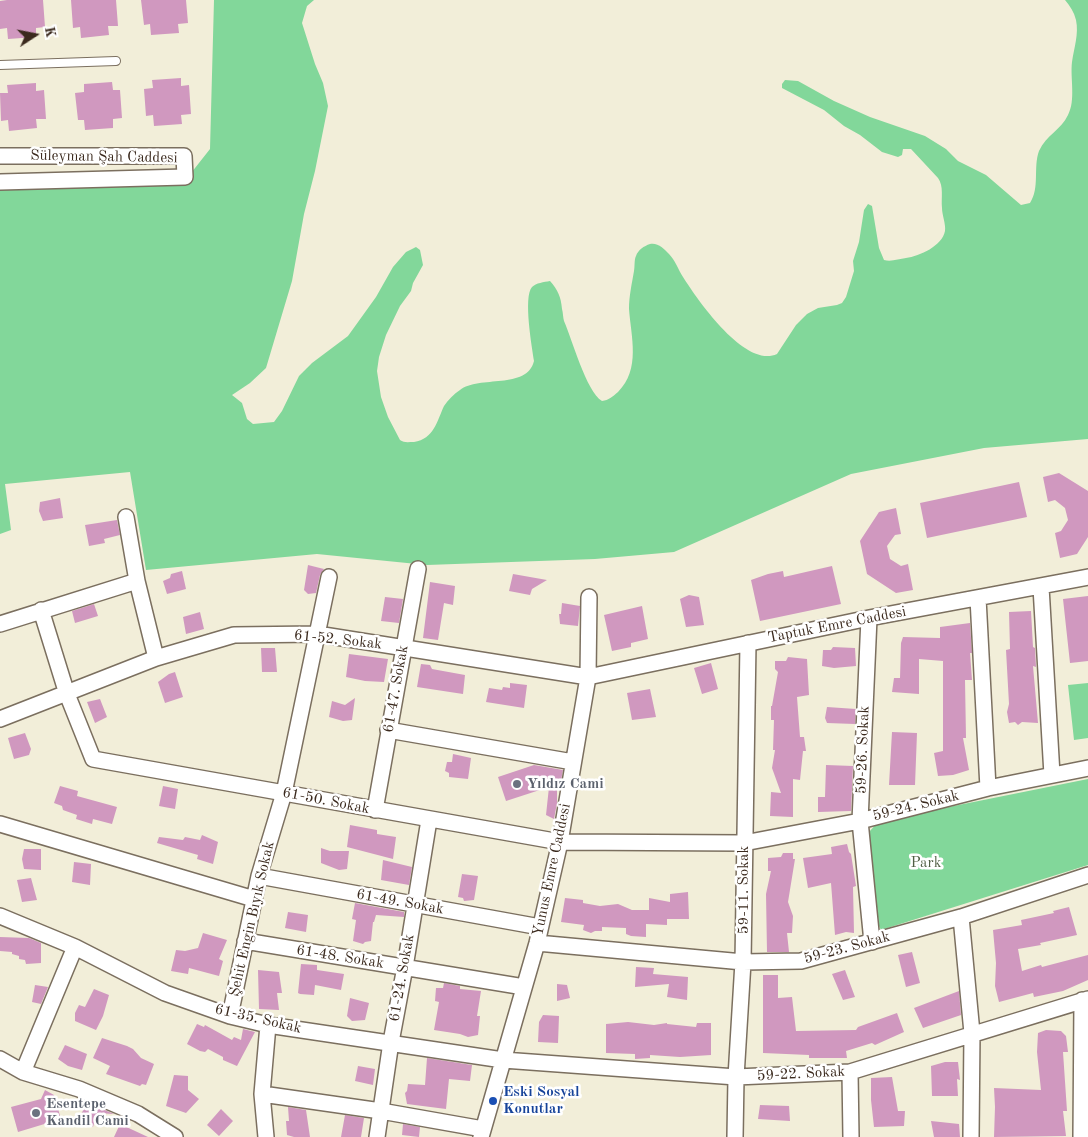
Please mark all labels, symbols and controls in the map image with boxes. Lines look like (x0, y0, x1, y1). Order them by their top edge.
north arrow (10, 10, 60, 60)
text: K (42, 26, 58, 39)
street label: Süleyman Şah Caddesi (30, 147, 178, 167)
street label: Taptuk Emre Caddesi (766, 603, 908, 647)
street label: 61-52. Sokak (293, 626, 383, 654)
street label: 61-47. Sokak (379, 644, 413, 734)
street label: 59-26. Sokak (852, 705, 874, 795)
place label: Yıldız Cami (527, 775, 604, 793)
marker: Yıldız Cami (511, 778, 523, 790)
street label: 61-50. Sokak (281, 784, 371, 818)
street label: 59-24. Sokak (871, 787, 961, 825)
street label: Yunus Emre Caddesi (529, 802, 575, 938)
street label: Şehit Engin Bıyık Sokak (225, 840, 279, 998)
street label: 59-11. Sokak (735, 846, 753, 934)
park label: Park (911, 854, 941, 872)
street label: 61-49. Sokak (355, 885, 445, 919)
street label: 59-23. Sokak (802, 928, 892, 968)
street label: 61-24. Sokak (385, 933, 419, 1023)
street label: 61-48. Sokak (295, 941, 385, 973)
street label: 61-35. Sokak (213, 1000, 303, 1038)
street label: 59-22. Sokak (756, 1063, 846, 1085)
place label: Eski Sosyal Konutlar (503, 1083, 580, 1118)
place label: Esentepe Kandil Cami (46, 1095, 129, 1130)
marker: Eski Sosyal Konutlar (487, 1095, 499, 1107)
marker: Esentepe Kandil Cami (30, 1107, 42, 1119)

